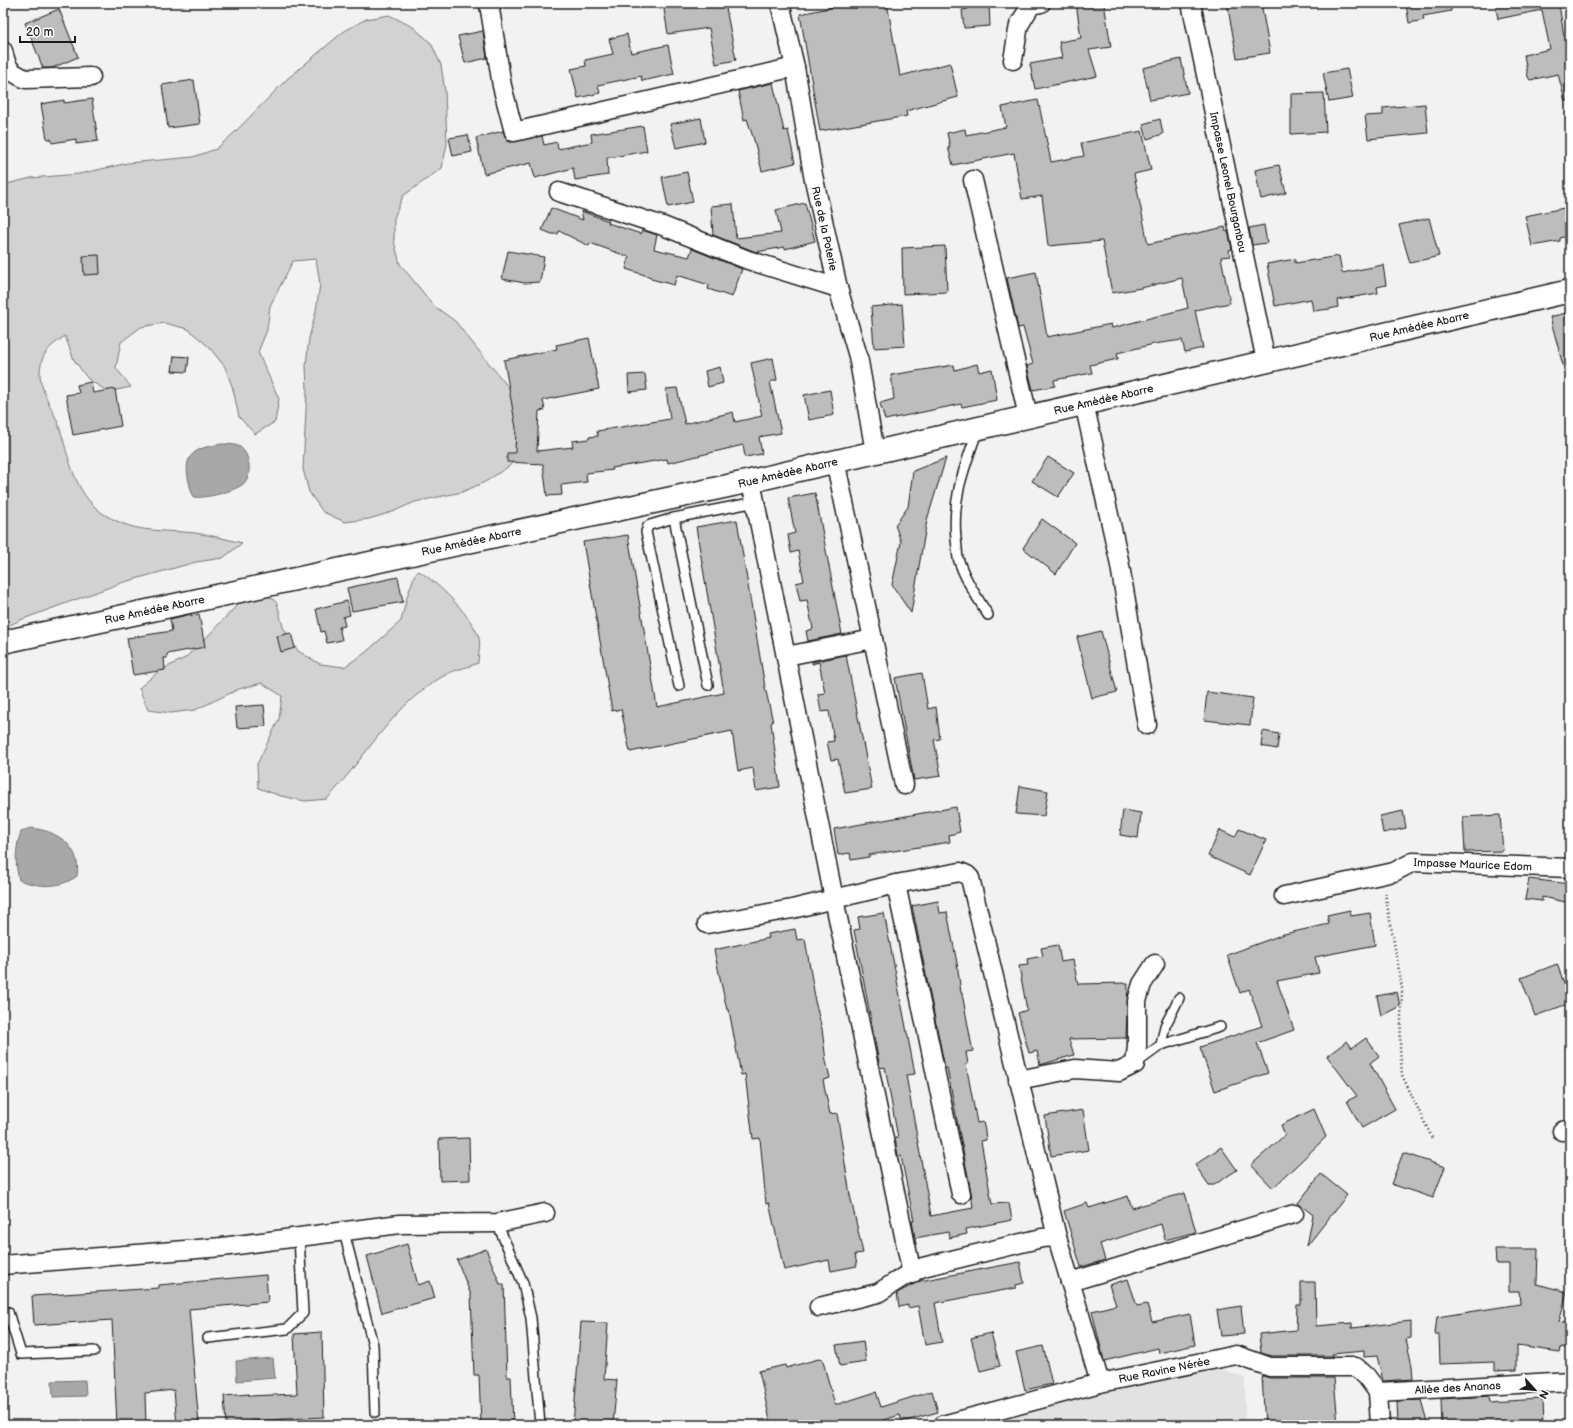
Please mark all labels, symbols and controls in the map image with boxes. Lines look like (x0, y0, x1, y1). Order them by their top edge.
scale bar (20, 18, 75, 44)
text: 20 m (26, 25, 53, 40)
street label: Impasse Leonel Bourganbou (1207, 111, 1249, 254)
street label: Rue de la Poterie (809, 185, 840, 273)
street label: Rue Amédée Abarre (1368, 309, 1471, 344)
street label: Rue Amédée Abarre (1053, 382, 1155, 418)
street label: Rue Amédée Abarre (737, 455, 840, 491)
street label: Rue Amédée Abarre (420, 525, 523, 559)
street label: Rue Amédée Abarre (103, 593, 206, 627)
street label: Impasse Maurice Edom (1414, 856, 1532, 874)
street label: Rue Ravine Nérée (1117, 1354, 1212, 1386)
north arrow (1515, 1370, 1555, 1410)
street label: Allée des Ananas (1414, 1379, 1502, 1397)
text: N (1536, 1388, 1551, 1401)

